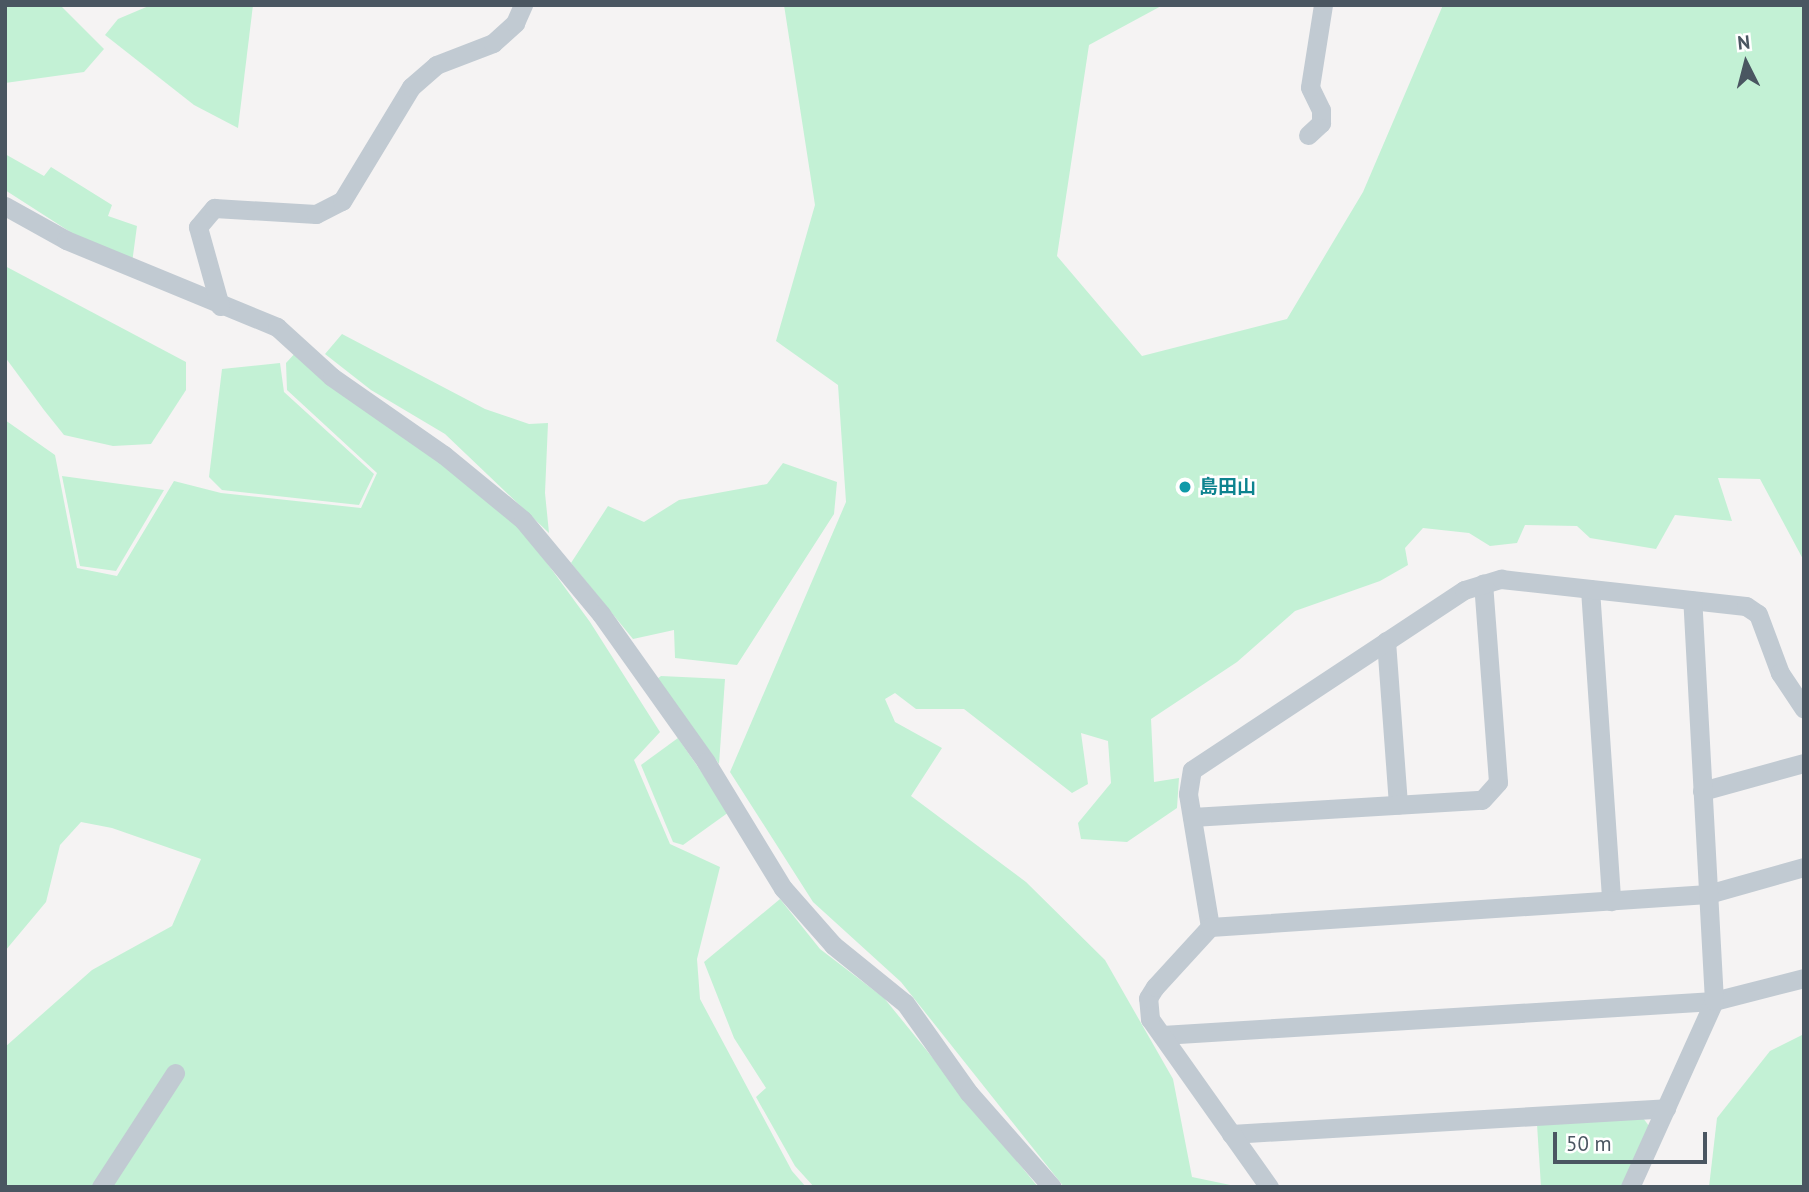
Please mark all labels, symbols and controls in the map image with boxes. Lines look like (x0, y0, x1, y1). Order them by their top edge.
north arrow (1711, 28, 1781, 98)
text: N (1736, 30, 1751, 55)
place label: 島田山 (1199, 476, 1256, 498)
marker: 島田山 (1177, 479, 1193, 495)
scale bar (1557, 1118, 1711, 1162)
text: 50 m (1566, 1130, 1612, 1157)

